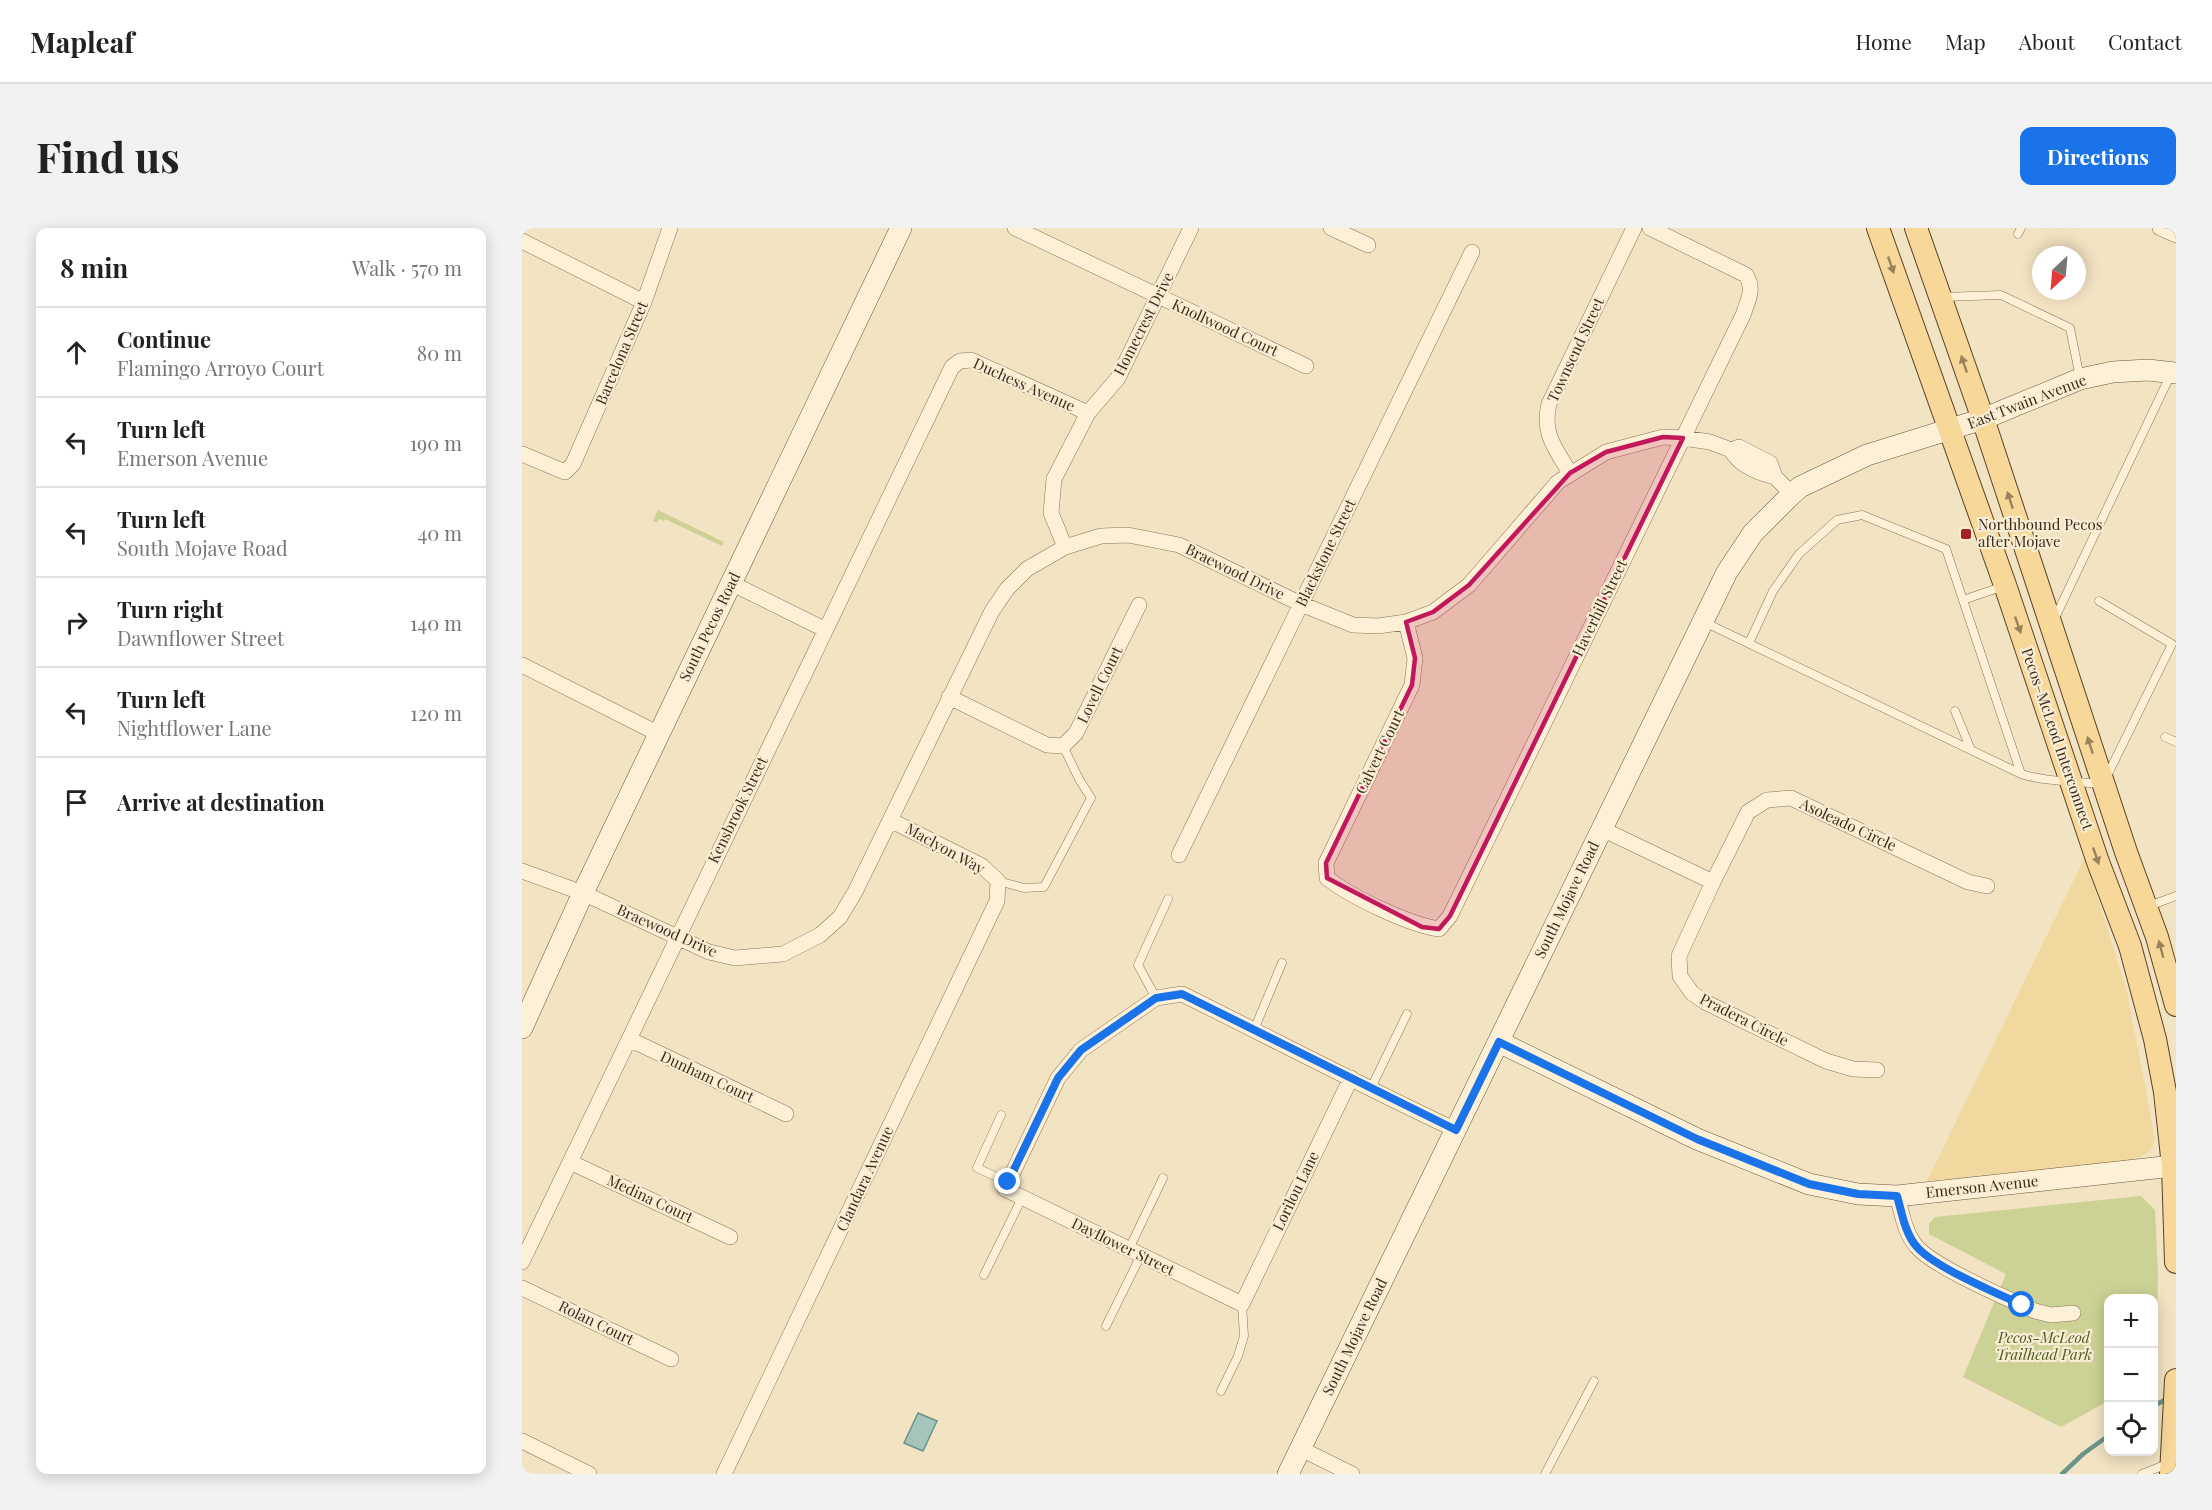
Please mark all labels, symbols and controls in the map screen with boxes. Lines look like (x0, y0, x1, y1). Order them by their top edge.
text: Mapleaf (30, 23, 134, 60)
text: Home (1856, 27, 1912, 55)
text: Map (1945, 27, 1986, 55)
text: About (2019, 27, 2075, 55)
text: Contact (2108, 27, 2182, 55)
button: Directions (2020, 127, 2176, 185)
text: Find us (36, 128, 180, 184)
north arrow (2032, 246, 2086, 300)
text: 8 min (60, 250, 128, 285)
text: Walk · 570 m (352, 254, 462, 281)
one-way arrow (1886, 256, 1896, 274)
street label: Homecrest Drive (1108, 268, 1178, 379)
street label: Townsend Street (1542, 293, 1608, 405)
street label: Knollwood Court (1169, 294, 1282, 361)
street label: Barcelona Street (590, 297, 652, 407)
text: Continue (117, 324, 211, 354)
icon: ahead (60, 336, 93, 369)
text: 80 m (417, 339, 462, 366)
street label: Duchess Avenue (970, 353, 1078, 415)
text: Flamingo Arroyo Court (117, 354, 324, 381)
one-way arrow (1958, 355, 1968, 373)
street label: East Twain Avenue (1964, 369, 2089, 433)
text: Turn left (117, 414, 206, 444)
icon: left (60, 426, 93, 459)
text: 190 m (410, 429, 462, 456)
text: Emerson Avenue (117, 444, 268, 471)
one-way arrow (2004, 491, 2014, 509)
street label: Blackstone Street (1290, 495, 1360, 610)
text: Turn left (117, 504, 206, 534)
place label: Northbound Pecos after Mojave (1978, 514, 2103, 551)
icon: left (60, 516, 93, 549)
text: 40 m (417, 519, 462, 546)
marker: Northbound Pecos after Mojave (1959, 527, 1973, 541)
text: South Mojave Road (117, 534, 288, 561)
street label: Braewood Drive (1183, 538, 1288, 604)
street label: Haverhill Street (1567, 555, 1632, 659)
street label: South Pecos Road (674, 568, 744, 685)
text: Turn right (117, 594, 223, 624)
icon: right (60, 606, 93, 639)
text: 140 m (410, 609, 462, 636)
one-way arrow (2014, 616, 2024, 634)
text: Dawnflower Street (117, 624, 284, 651)
street label: Lovell Court (1072, 642, 1127, 726)
street label: Pecos–McLeod Interconnect (2017, 645, 2099, 833)
text: Turn left (117, 684, 206, 714)
icon: left (60, 696, 93, 729)
text: 120 m (410, 699, 462, 726)
street label: Calvert Court (1350, 705, 1408, 797)
text: Nightflower Lane (117, 714, 272, 741)
one-way arrow (2084, 736, 2094, 754)
street label: Kensbrook Street (703, 752, 772, 866)
icon: arrive (60, 786, 93, 819)
text: Arrive at destination (117, 787, 325, 817)
street label: Asoleado Circle (1796, 793, 1900, 855)
street label: Maclyon Way (902, 818, 989, 878)
street label: South Mojave Road (1529, 837, 1603, 961)
one-way arrow (2092, 847, 2101, 865)
street label: Braewood Drive (614, 899, 721, 961)
one-way arrow (2155, 940, 2165, 958)
street label: Pradera Circle (1697, 988, 1792, 1050)
street label: Dunham Court (657, 1046, 758, 1107)
street label: Clandara Avenue (831, 1123, 897, 1234)
street label: Lorilou Lane (1267, 1148, 1323, 1233)
route end (994, 1168, 1020, 1194)
street label: Medina Court (604, 1169, 697, 1227)
street label: Emerson Avenue (1924, 1170, 2039, 1202)
street label: Dayflower Street (1069, 1213, 1179, 1280)
street label: South Mojave Road (1317, 1274, 1391, 1398)
route start (2008, 1291, 2034, 1317)
map controls (2104, 1294, 2158, 1456)
button: + (2104, 1294, 2158, 1348)
street label: Rolan Court (555, 1295, 638, 1349)
park label: Pecos-McLeod Trailhead Park (1996, 1327, 2092, 1364)
button: − (2104, 1348, 2158, 1402)
button: locate (2104, 1402, 2158, 1456)

